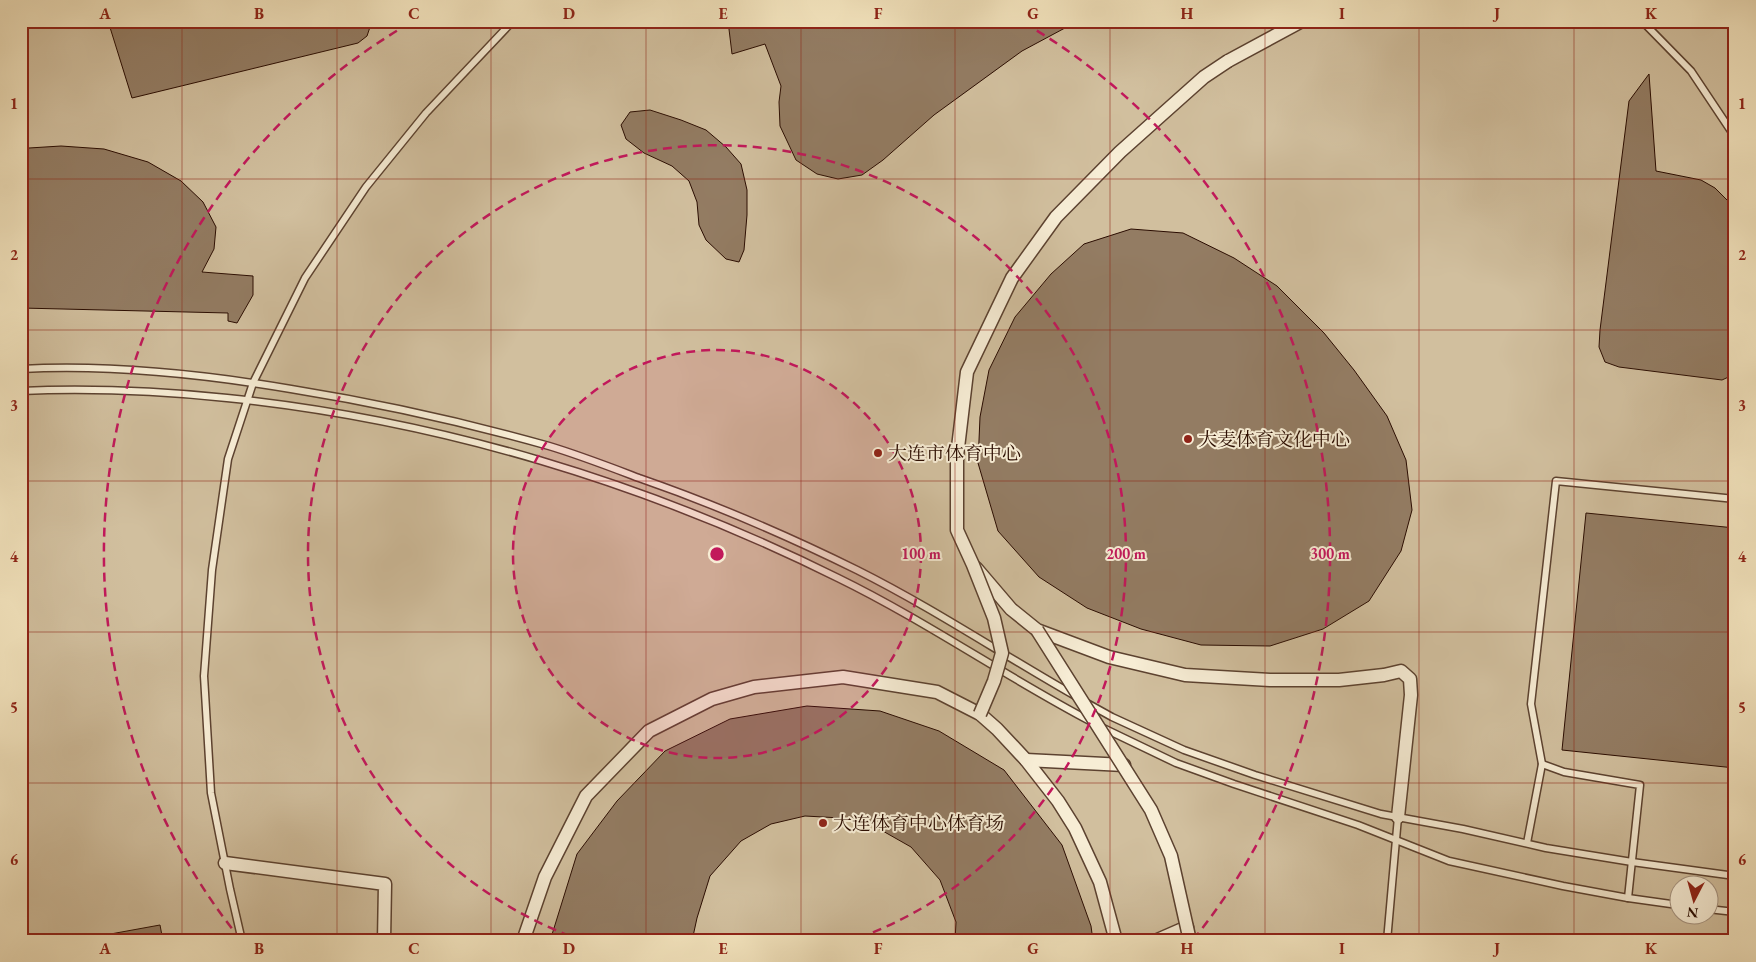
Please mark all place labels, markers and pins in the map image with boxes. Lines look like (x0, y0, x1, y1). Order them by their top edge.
place label: 大麦体育文化中心 (1198, 427, 1350, 452)
marker: 大麦体育文化中心 (1182, 433, 1194, 445)
place label: 大连市体育中心 (888, 441, 1021, 466)
marker: 大连市体育中心 (872, 447, 884, 459)
centre of rings (708, 545, 726, 563)
place label: 大连体育中心体育场 (833, 811, 1004, 836)
marker: 大连体育中心体育场 (817, 817, 829, 829)

